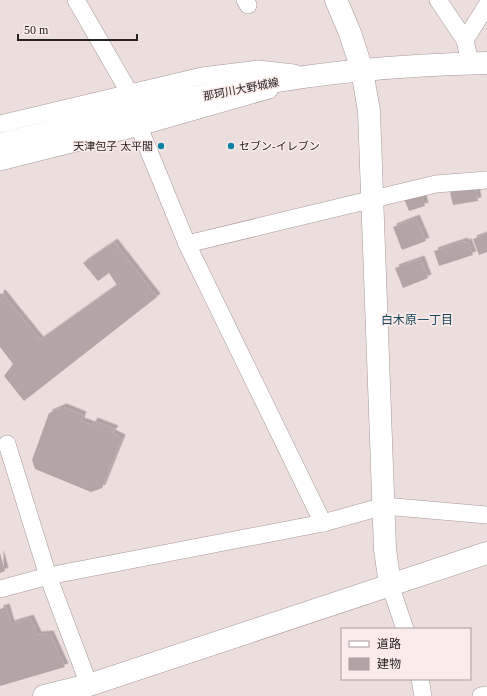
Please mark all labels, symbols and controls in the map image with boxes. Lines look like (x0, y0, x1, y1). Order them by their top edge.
scale bar (18, 16, 137, 42)
text: 50 m (24, 23, 49, 37)
street label: 那珂川大野城線 (202, 76, 280, 102)
place label: 天津包子 太平閣 (73, 140, 153, 152)
place label: セブン-イレブン (239, 140, 320, 152)
marker: 天津包子 太平閣 (156, 141, 166, 151)
marker: セブン-イレブン (226, 141, 236, 151)
district label: 白木原一丁目 (381, 313, 453, 327)
legend (341, 628, 471, 680)
text: 道路 (377, 637, 401, 651)
text: 建物 (377, 657, 401, 671)

